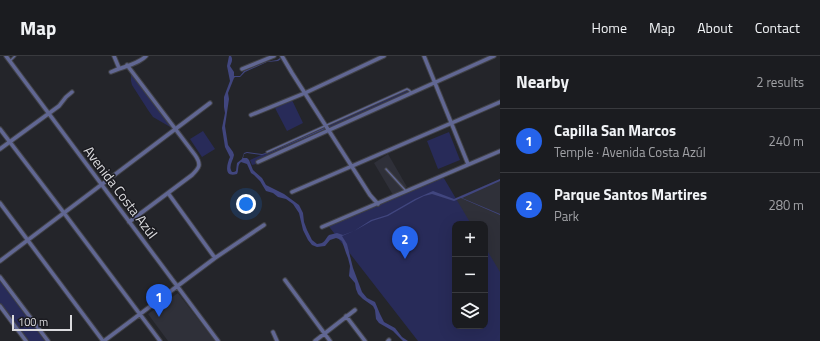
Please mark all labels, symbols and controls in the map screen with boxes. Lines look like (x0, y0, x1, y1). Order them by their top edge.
text: Map (20, 13, 56, 42)
text: Home (592, 17, 627, 38)
text: Map (649, 17, 675, 38)
text: About (697, 17, 733, 38)
text: Contact (755, 17, 800, 38)
text: Nearby (516, 69, 569, 95)
text: 2 results (756, 72, 804, 92)
text: Capilla San Marcos (554, 119, 676, 142)
text: 1 (525, 131, 533, 151)
text: 240 m (768, 131, 804, 151)
street label: Avenida Costa Azúl (79, 141, 163, 243)
text: Temple · Avenida Costa Azúl (554, 142, 706, 162)
text: Parque Santos Martires (554, 183, 707, 206)
your location (236, 194, 256, 214)
text: 2 (525, 195, 533, 215)
text: 280 m (768, 195, 804, 215)
text: Park (554, 206, 579, 226)
map controls (452, 221, 488, 329)
button: + (452, 221, 488, 257)
pin: 2 (392, 226, 418, 259)
button: − (452, 257, 488, 293)
pin: 1 (146, 284, 172, 317)
button: layers (452, 293, 488, 329)
scale bar (12, 313, 72, 332)
text: 100 m (18, 314, 48, 330)

